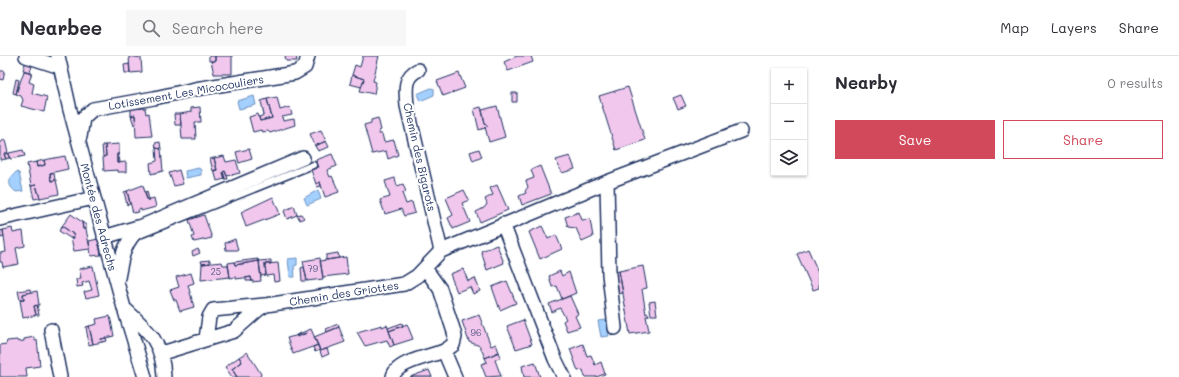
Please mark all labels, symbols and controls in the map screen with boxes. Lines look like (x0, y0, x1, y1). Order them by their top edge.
search box (126, 10, 406, 46)
text: Nearbee (20, 15, 102, 40)
icon: search (140, 17, 162, 39)
text: Search here (172, 18, 263, 38)
text: Map (1000, 18, 1029, 37)
text: Layers (1051, 18, 1097, 37)
text: Share (1119, 18, 1159, 37)
map controls (771, 68, 807, 176)
button: + (771, 68, 807, 104)
street label: Lotissement Les Micocouliers (107, 71, 265, 113)
text: Nearby (835, 71, 897, 93)
text: 0 results (1108, 74, 1163, 91)
street label: Chemin des Bigarots (400, 101, 440, 213)
button: − (771, 104, 807, 140)
button: Save (835, 120, 995, 159)
button: Share (1003, 120, 1163, 159)
button: layers (771, 140, 807, 176)
street label: Montée des Adrechs (77, 161, 121, 273)
house number: 79 (308, 263, 319, 274)
house number: 25 (211, 266, 221, 277)
street label: Chemin des Griottes (288, 277, 400, 309)
house number: 96 (471, 327, 481, 338)

